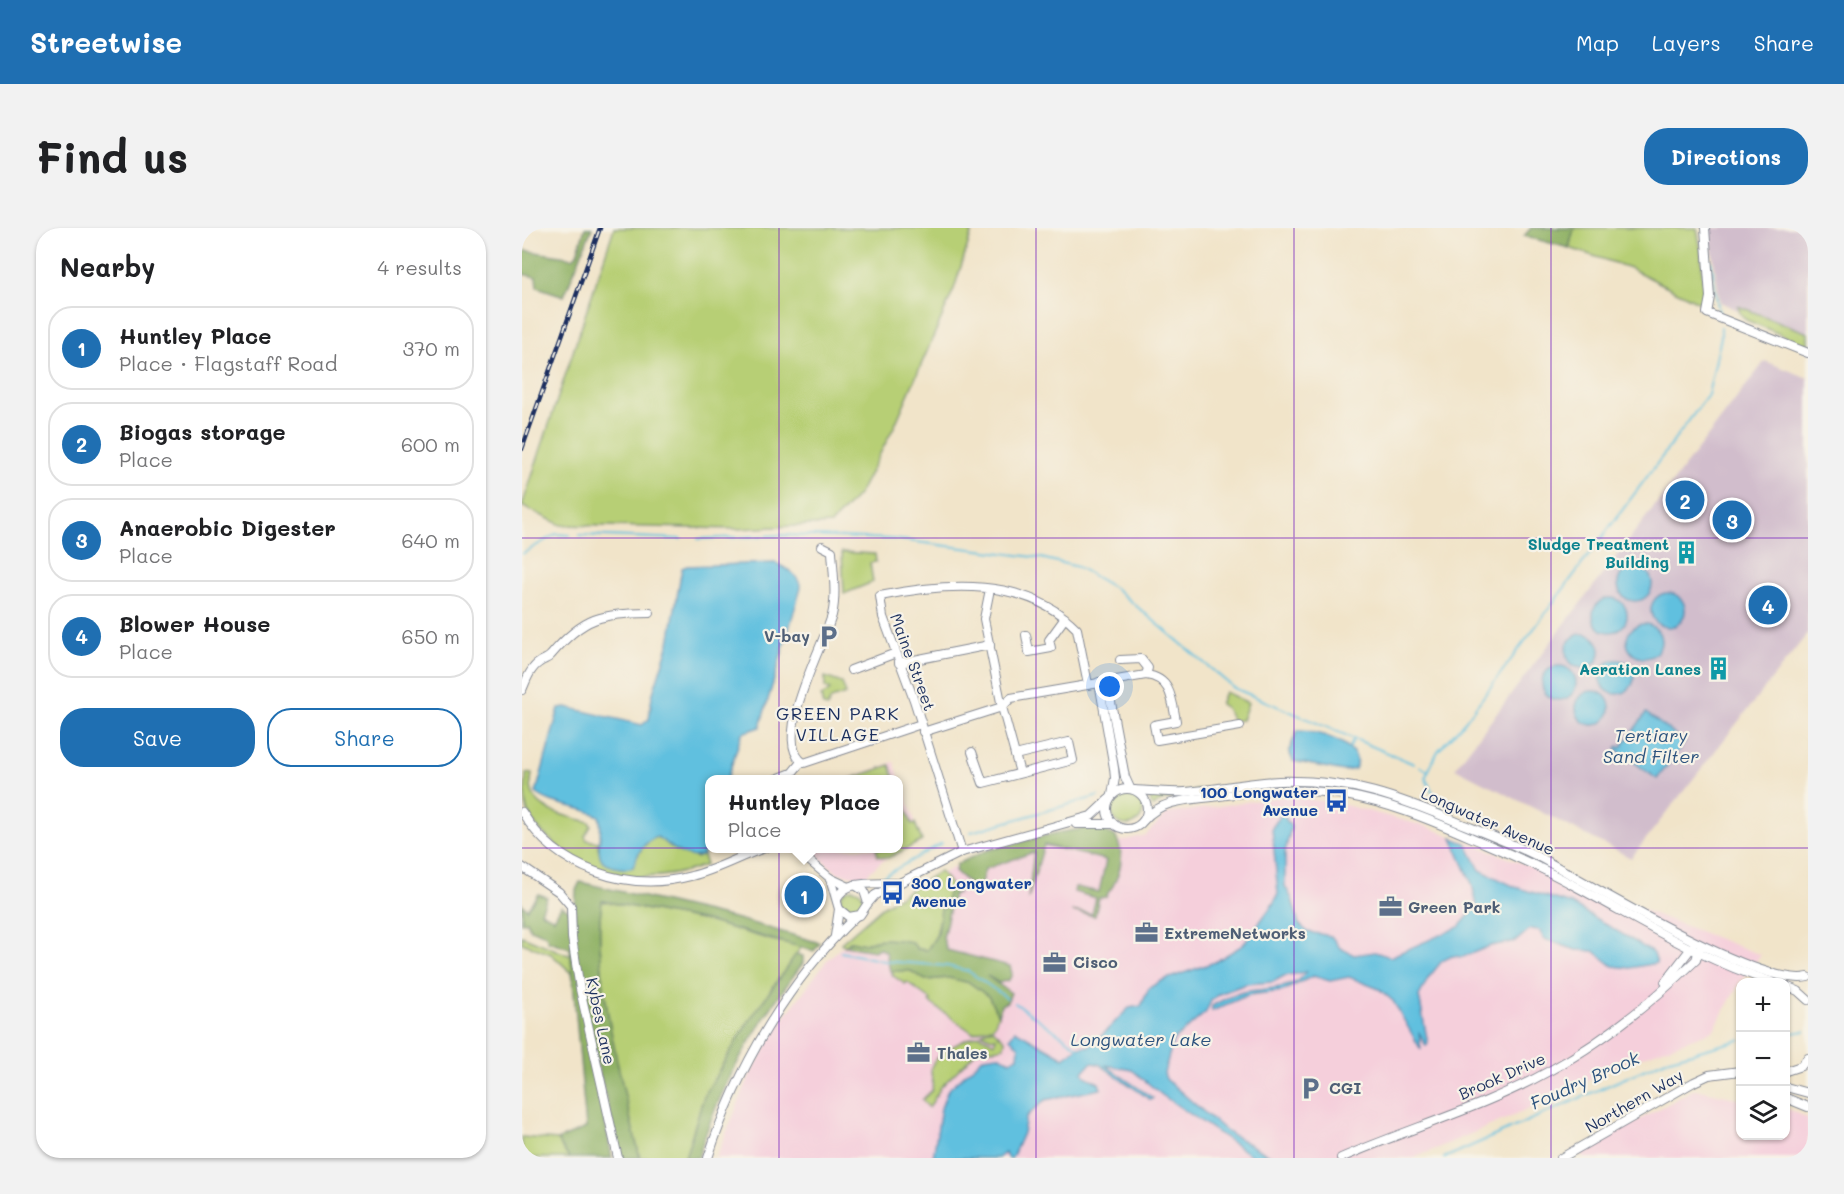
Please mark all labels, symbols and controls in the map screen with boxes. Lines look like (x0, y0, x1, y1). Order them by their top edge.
text: Streetwise (30, 24, 182, 60)
text: Map (1576, 29, 1619, 56)
text: Layers (1652, 29, 1721, 56)
text: Share (1754, 29, 1814, 56)
button: Directions (1644, 128, 1808, 185)
text: Find us (36, 129, 188, 184)
text: Nearby (60, 250, 155, 284)
text: 4 results (377, 254, 462, 280)
text: Huntley Place (119, 321, 271, 350)
text: 1 (77, 335, 86, 361)
text: 370 m (402, 335, 460, 361)
text: Place · Flagstaff Road (119, 350, 337, 376)
text: Biogas storage (119, 417, 286, 446)
text: 2 (76, 431, 87, 457)
text: 600 m (401, 431, 460, 457)
text: Place (119, 446, 173, 472)
pin: 2 (1666, 478, 1704, 522)
pin: 3 (1712, 498, 1752, 542)
text: Anaerobic Digester (119, 513, 336, 542)
text: 3 (76, 527, 88, 553)
text: 640 m (402, 527, 460, 553)
place label: Sludge Treatment Building (1528, 533, 1669, 572)
building icon: Sludge Treatment Building (1674, 540, 1700, 566)
text: Place (119, 542, 173, 568)
pin: 4 (1748, 582, 1788, 628)
text: Blower House (119, 609, 270, 638)
street label: Maine Street (886, 610, 941, 714)
text: 4 (75, 623, 88, 649)
text: 650 m (402, 623, 460, 649)
parking icon: V-bay (815, 623, 841, 649)
place label: V-bay (764, 625, 810, 646)
text: Place (119, 638, 173, 664)
building icon: Aeration Lanes (1706, 656, 1732, 682)
place label: Aeration Lanes (1579, 658, 1701, 679)
your location (1095, 672, 1124, 701)
district label: GREEN PARK VILLAGE (776, 701, 900, 746)
button: Save (60, 708, 255, 767)
button: Share (267, 708, 462, 767)
water label: Tertiary Sand Filter (1603, 723, 1699, 768)
popup (705, 775, 903, 853)
place label: 100 Longwater Avenue (1200, 781, 1318, 820)
street label: Longwater Avenue (1418, 782, 1558, 859)
text: Huntley Place (728, 787, 880, 816)
bus stop icon: 100 Longwater Avenue (1323, 788, 1349, 814)
text: Place (728, 816, 782, 842)
pin: 1 (784, 872, 824, 918)
place label: 300 Longwater Avenue (911, 872, 1032, 911)
bus stop icon: 300 Longwater Avenue (880, 879, 906, 905)
office icon: Green Park (1377, 894, 1403, 920)
place label: Green Park (1408, 896, 1500, 917)
office icon: ExtremeNetworks (1133, 920, 1159, 946)
place label: ExtremeNetworks (1164, 922, 1306, 943)
office icon: Cisco (1042, 949, 1068, 975)
place label: Cisco (1073, 951, 1118, 972)
street label: Kybes Lane (582, 976, 621, 1066)
map controls (1736, 978, 1790, 1140)
button: + (1736, 978, 1790, 1032)
water label: Longwater Lake (1071, 1027, 1211, 1051)
button: − (1736, 1032, 1790, 1086)
office icon: Thales (906, 1040, 932, 1066)
place label: Thales (937, 1042, 988, 1063)
water label: Foudry Brook (1526, 1045, 1643, 1115)
street label: Brook Drive (1455, 1047, 1548, 1104)
street label: Northern Way (1581, 1064, 1686, 1137)
parking icon: CGI (1298, 1075, 1324, 1101)
place label: CGI (1329, 1077, 1361, 1098)
button: layers (1736, 1086, 1790, 1140)

